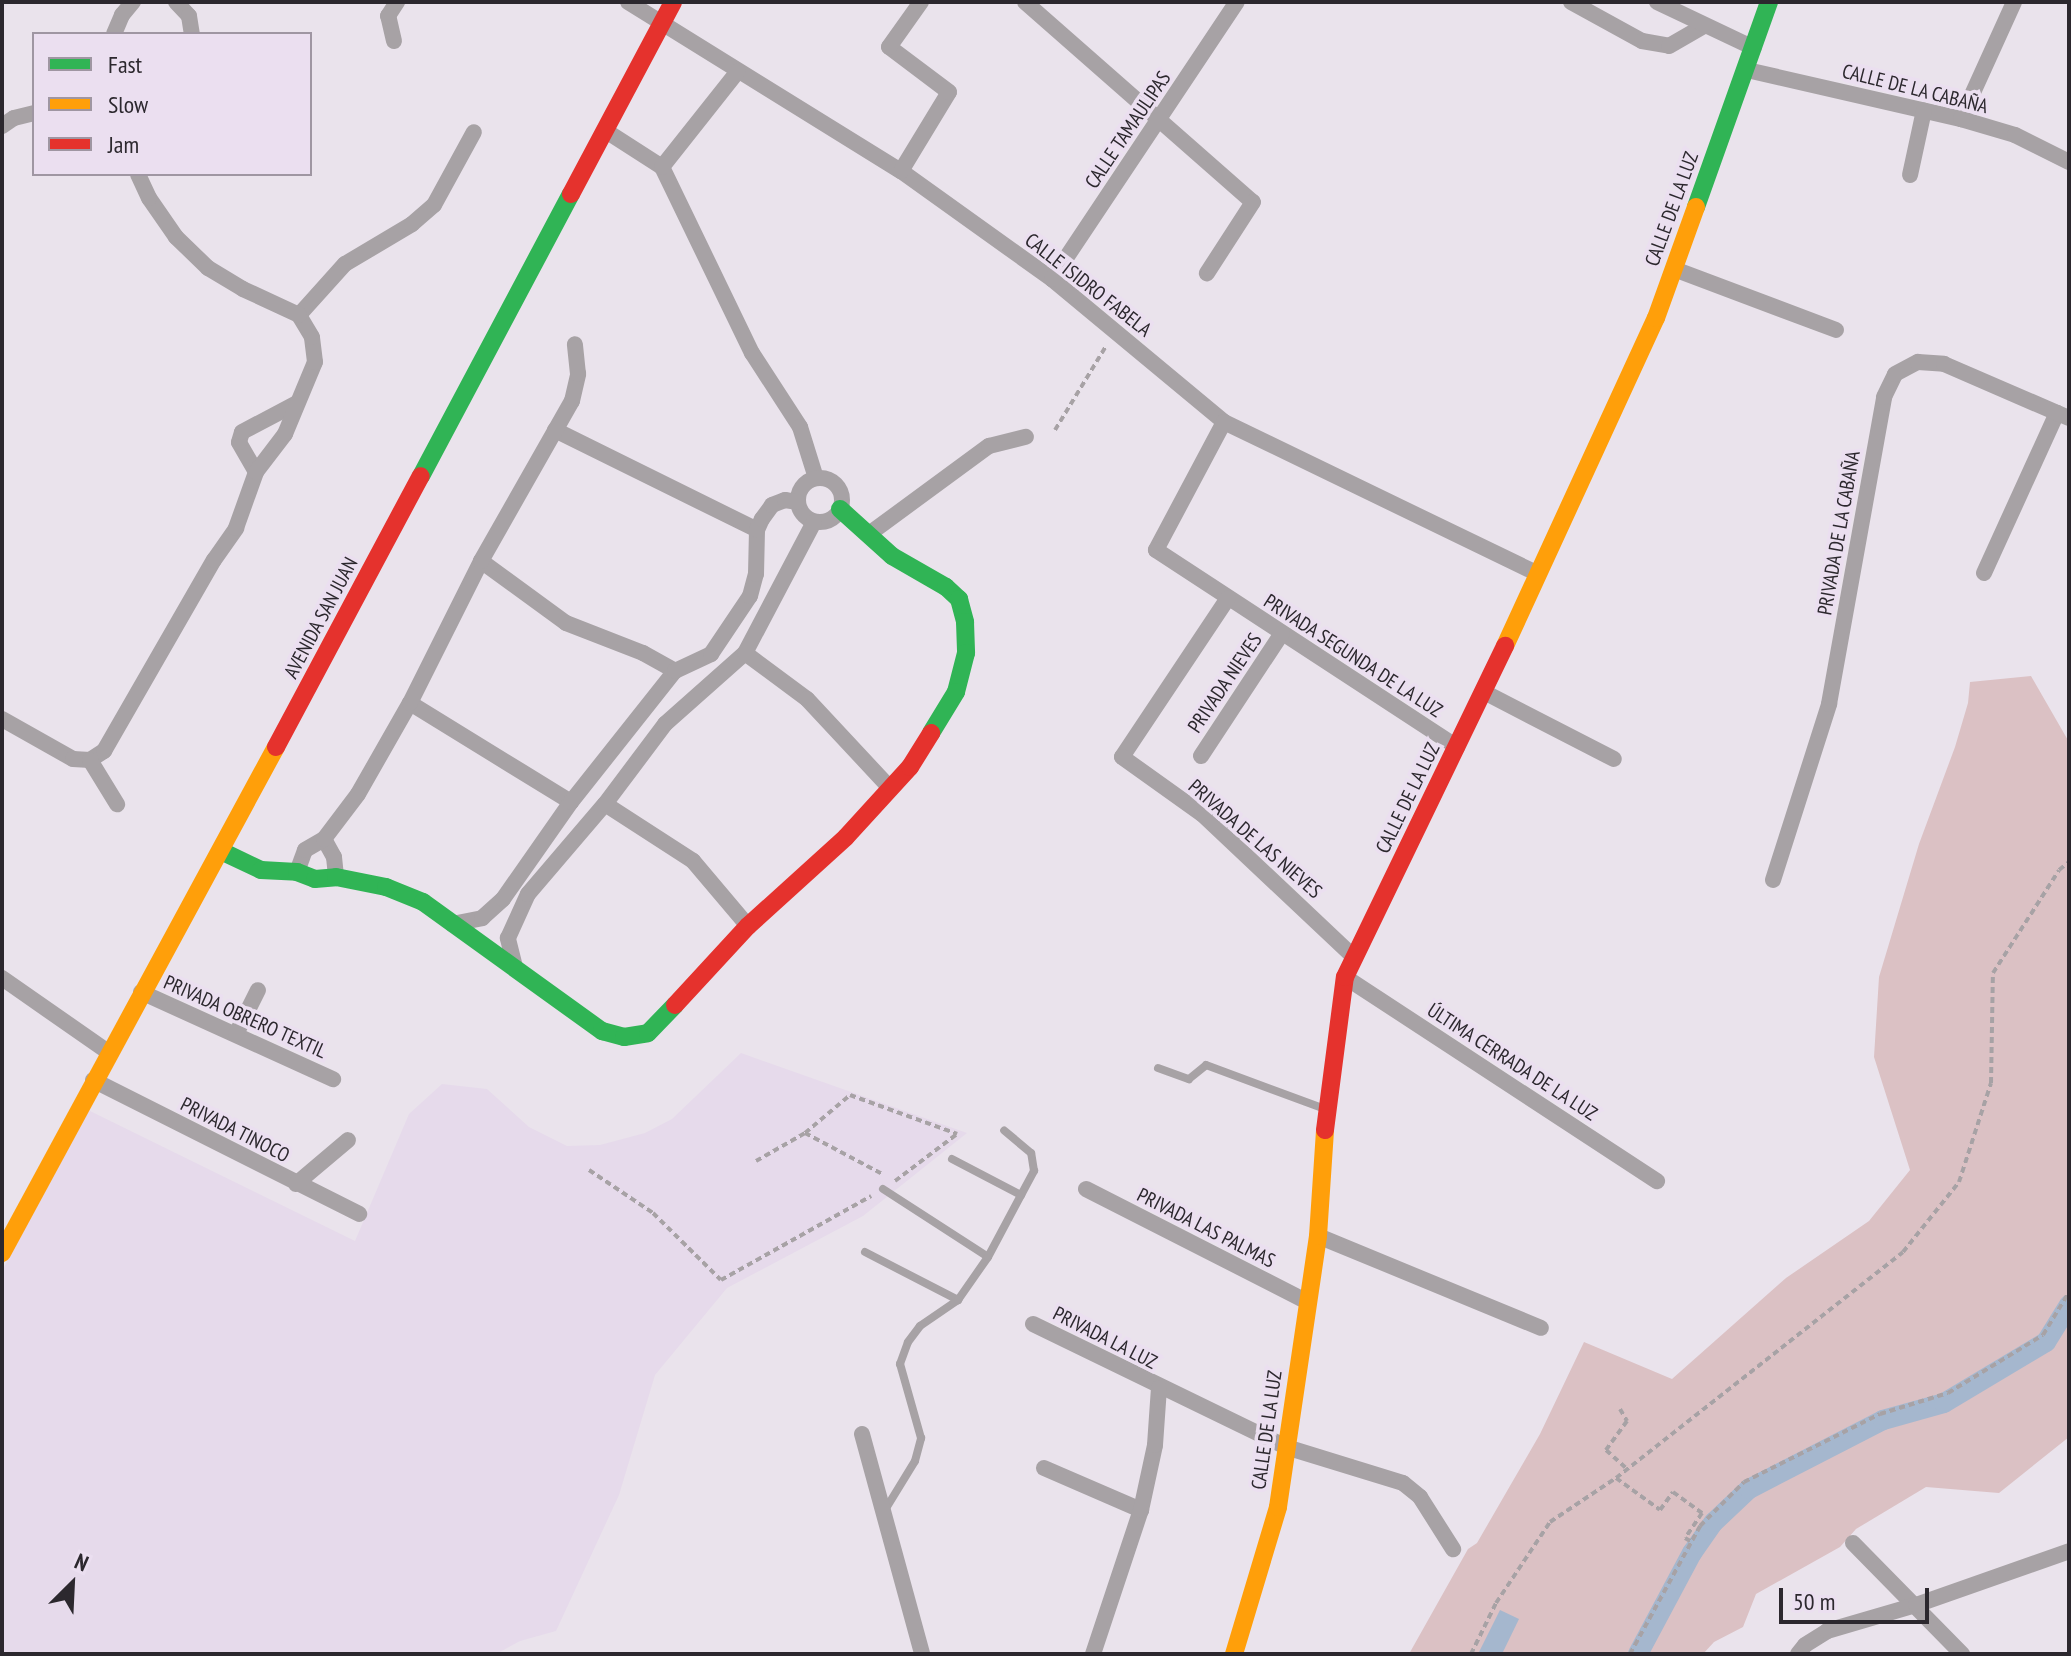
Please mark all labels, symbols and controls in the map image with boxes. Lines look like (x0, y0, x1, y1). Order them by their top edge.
legend (32, 32, 312, 176)
text: Fast (108, 49, 142, 80)
street label: CALLE DE LA CABAÑA (1839, 59, 1991, 119)
street label: CALLE TAMAULIPAS (1080, 67, 1176, 193)
text: Slow (108, 89, 148, 120)
text: Jam (108, 129, 139, 160)
street label: CALLE DE LA LUZ (1640, 148, 1704, 270)
street label: CALLE ISIDRO FABELA (1020, 228, 1156, 342)
street label: PRIVADA DE LA CABAÑA (1813, 448, 1865, 618)
street label: AVENIDA SAN JUAN (279, 553, 363, 683)
street label: PRIVADA SEGUNDA DE LA LUZ (1258, 589, 1448, 723)
street label: PRIVADA NIEVES (1183, 628, 1267, 738)
street label: CALLE DE LA LUZ (1371, 739, 1445, 857)
street label: PRIVADA DE LAS NIEVES (1183, 774, 1327, 904)
street label: PRIVADA OBRERO TEXTIL (159, 970, 331, 1064)
street label: ÚLTIMA CERRADA DE LA LUZ (1422, 998, 1602, 1126)
street label: PRIVADA TINOCO (176, 1092, 294, 1168)
street label: PRIVADA LAS PALMAS (1133, 1183, 1279, 1273)
street label: PRIVADA LA LUZ (1048, 1301, 1162, 1375)
street label: CALLE DE LA LUZ (1247, 1369, 1287, 1491)
north arrow (32, 1544, 112, 1624)
text: N (71, 1547, 93, 1577)
scale bar (1783, 1572, 1933, 1622)
text: 50 m (1793, 1586, 1835, 1617)

